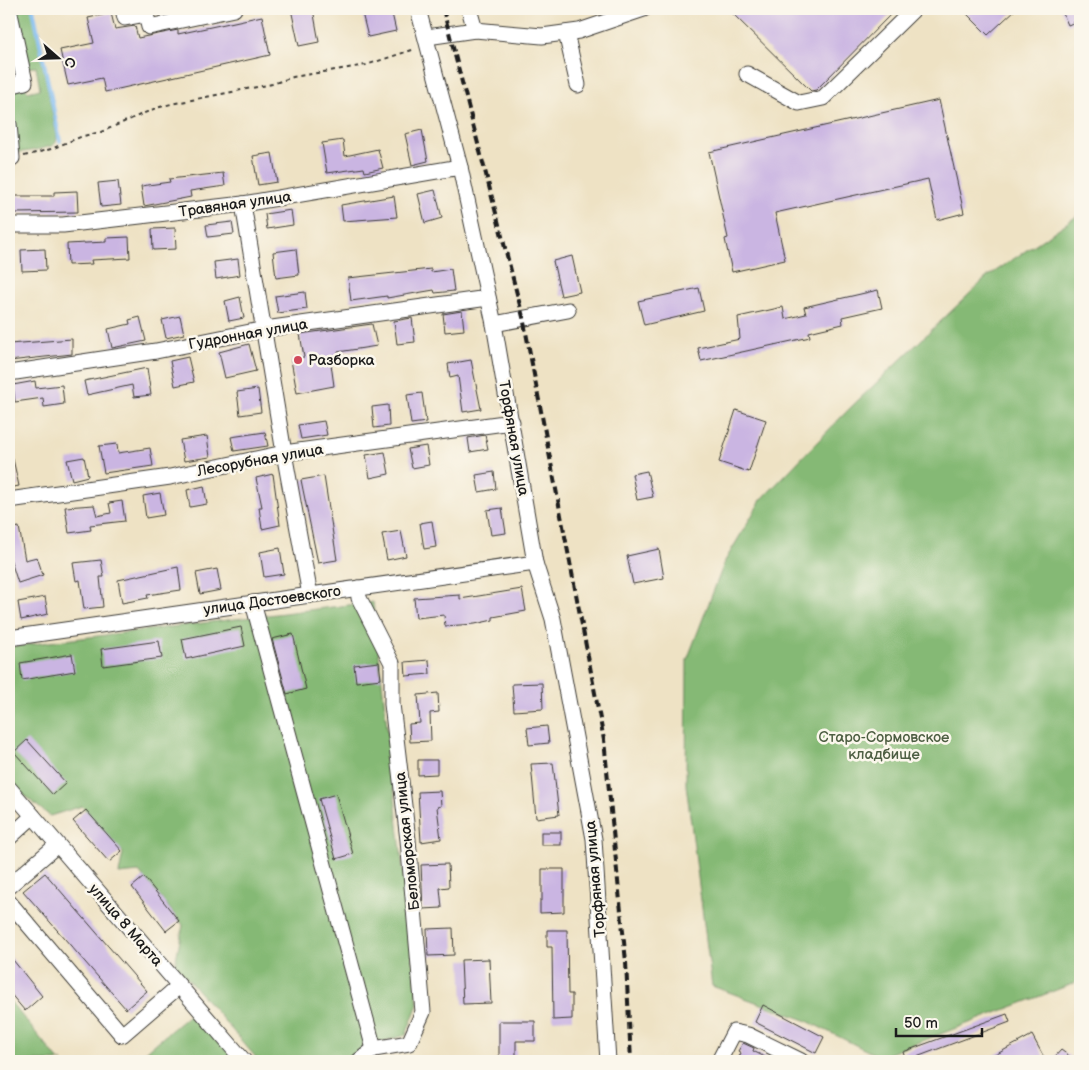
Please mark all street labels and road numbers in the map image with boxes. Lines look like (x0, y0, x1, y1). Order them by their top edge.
street label: Травяная улица (178, 187, 293, 222)
street label: Гудронная улица (187, 315, 309, 354)
street label: Торфяная улица (494, 379, 533, 498)
street label: Лесорубная улица (194, 440, 325, 481)
street label: улица Достоевского (202, 581, 342, 620)
street label: Беломорская улица (391, 771, 424, 911)
street label: Торфяная улица (581, 820, 610, 938)
street label: улица 8 Марта (85, 880, 167, 971)

